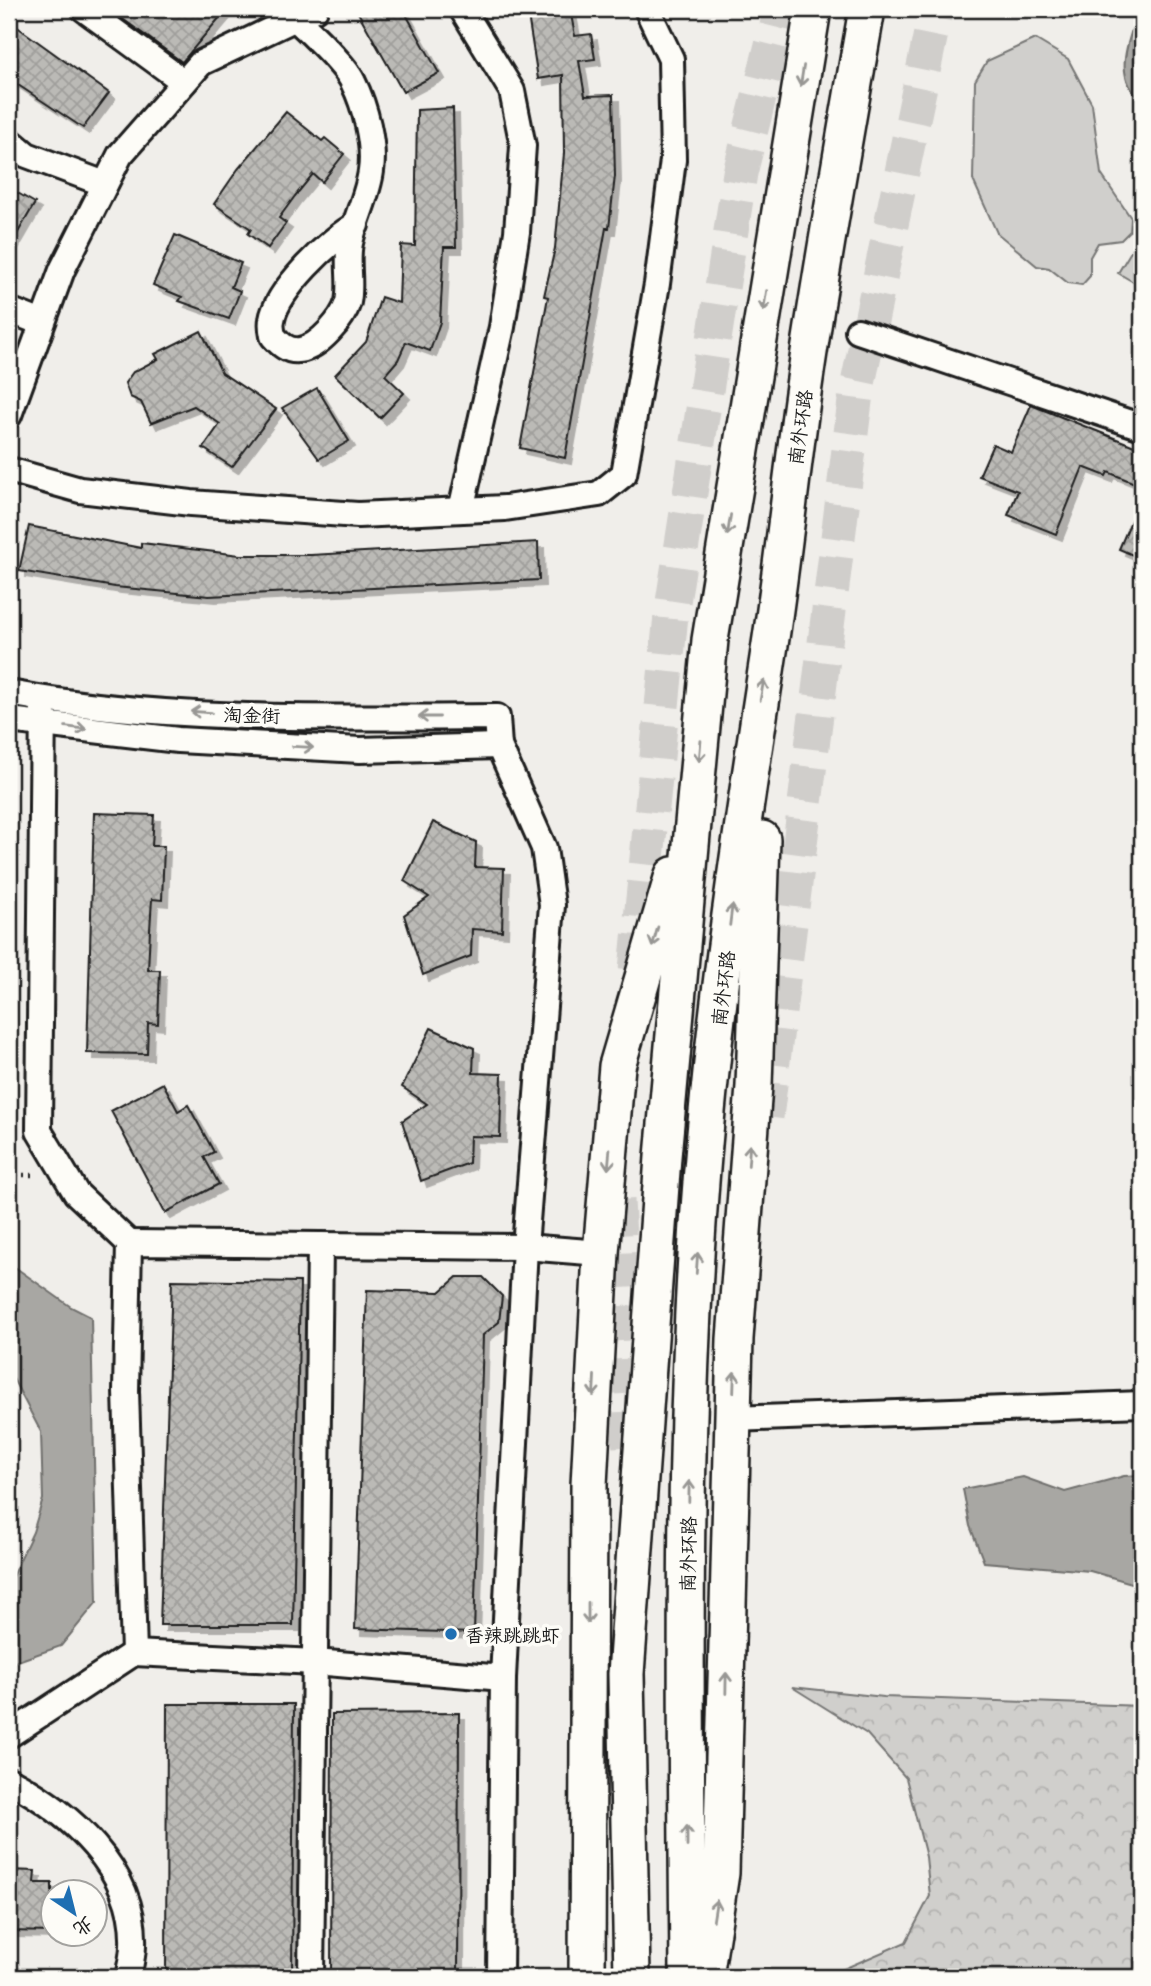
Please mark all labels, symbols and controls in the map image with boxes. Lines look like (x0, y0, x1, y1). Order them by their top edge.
one-way arrow (795, 64, 808, 87)
one-way arrow (758, 289, 771, 312)
street label: 南外环路 (780, 387, 818, 467)
one-way arrow (722, 513, 735, 536)
one-way arrow (756, 679, 769, 702)
street label: 淘金街 (223, 700, 281, 728)
one-way arrow (190, 705, 213, 718)
one-way arrow (417, 710, 440, 724)
one-way arrow (65, 722, 87, 735)
one-way arrow (693, 739, 706, 761)
one-way arrow (291, 741, 314, 754)
one-way arrow (725, 904, 738, 927)
one-way arrow (647, 926, 660, 948)
street label: 南外环路 (703, 949, 741, 1027)
one-way arrow (743, 1144, 756, 1167)
one-way arrow (602, 1147, 615, 1169)
one-way arrow (691, 1253, 704, 1275)
one-way arrow (727, 1371, 740, 1394)
one-way arrow (587, 1374, 600, 1396)
one-way arrow (682, 1479, 695, 1502)
street label: 南外环路 (672, 1516, 702, 1592)
one-way arrow (581, 1601, 595, 1624)
place label: 香辣跳跳虾 (465, 1620, 560, 1648)
marker: 香辣跳跳虾 (443, 1626, 459, 1642)
one-way arrow (719, 1672, 733, 1695)
one-way arrow (680, 1824, 694, 1847)
north arrow (38, 1878, 108, 1948)
one-way arrow (709, 1899, 722, 1922)
text: 北 (69, 1911, 100, 1945)

